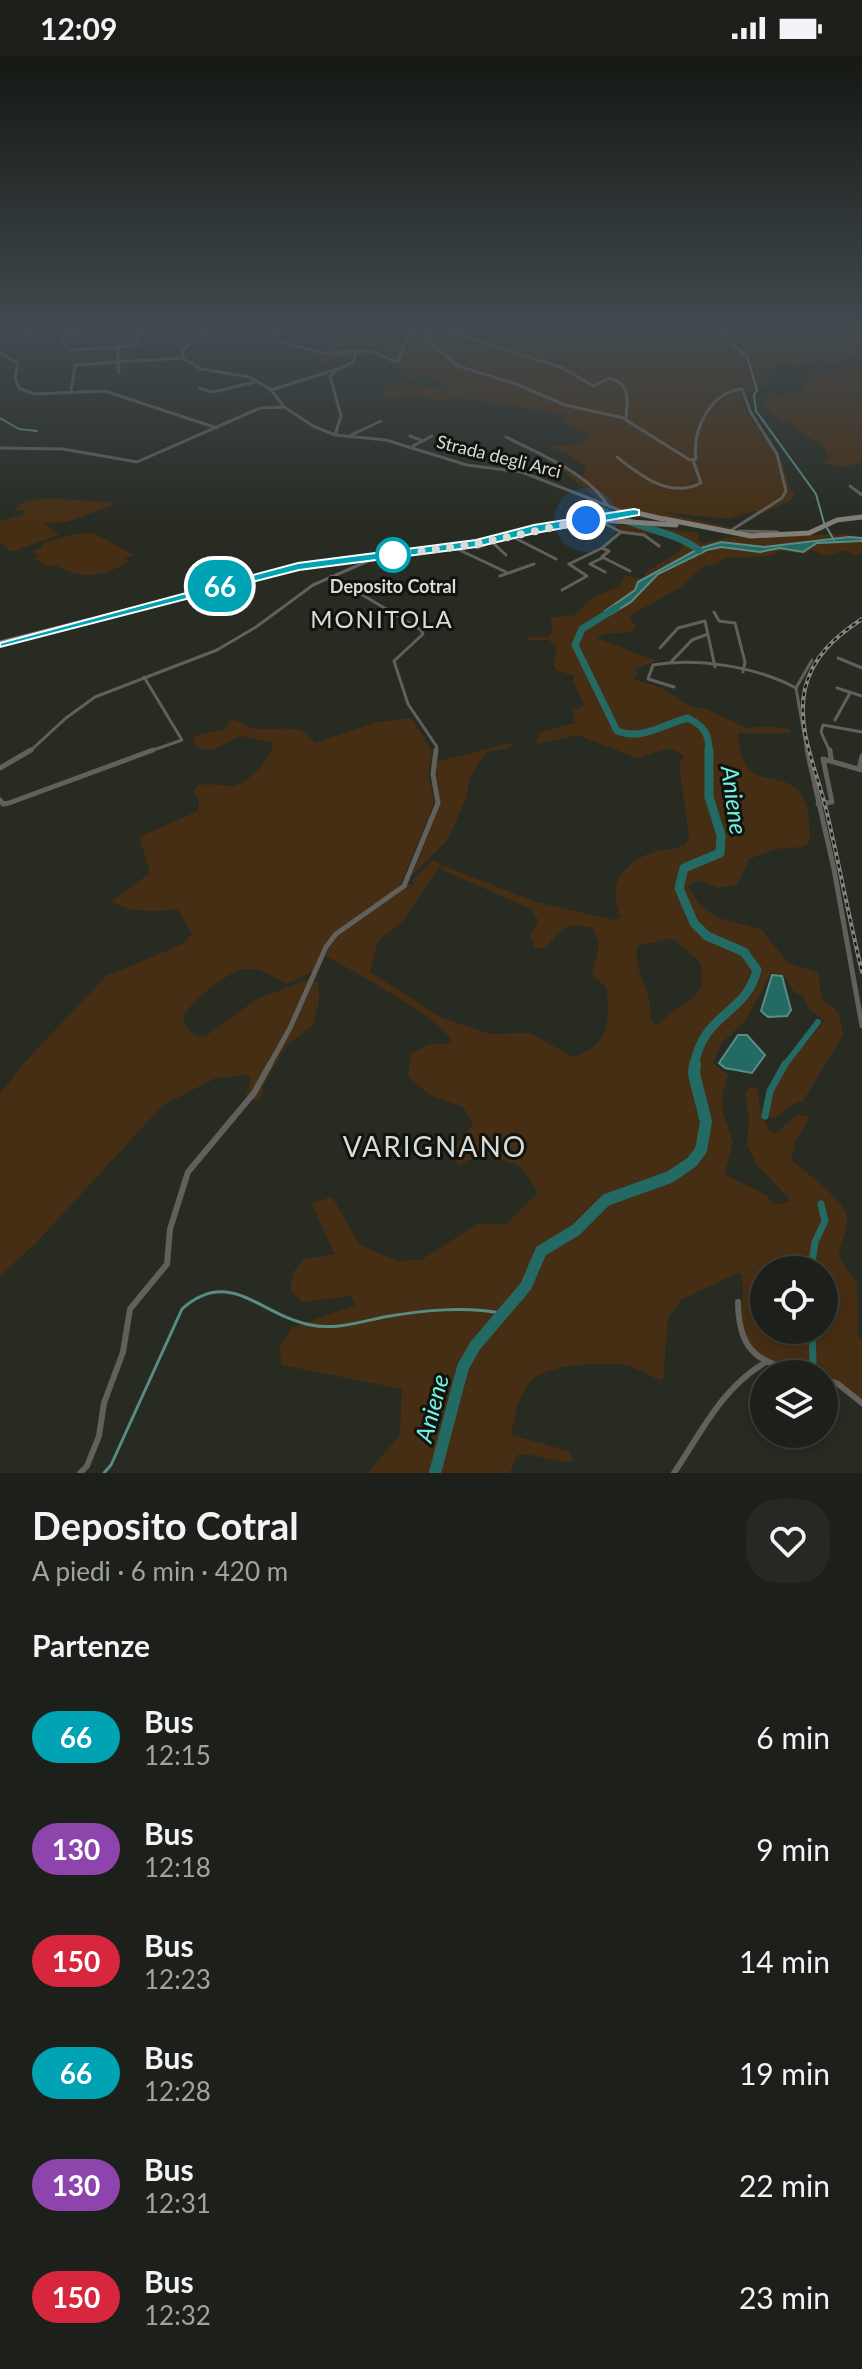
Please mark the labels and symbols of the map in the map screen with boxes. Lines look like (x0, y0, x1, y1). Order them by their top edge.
street label: Strada degli Arci (434, 430, 564, 482)
your location (566, 500, 606, 540)
marker: Deposito Cotral (376, 538, 410, 572)
line badge: 66 (184, 560, 256, 612)
place label: Deposito Cotral (330, 575, 456, 597)
district label: MONITOLA (310, 604, 454, 633)
water label: Aniene (716, 763, 754, 836)
district label: VARIGNANO (343, 1129, 527, 1163)
water label: Aniene (408, 1371, 454, 1446)

